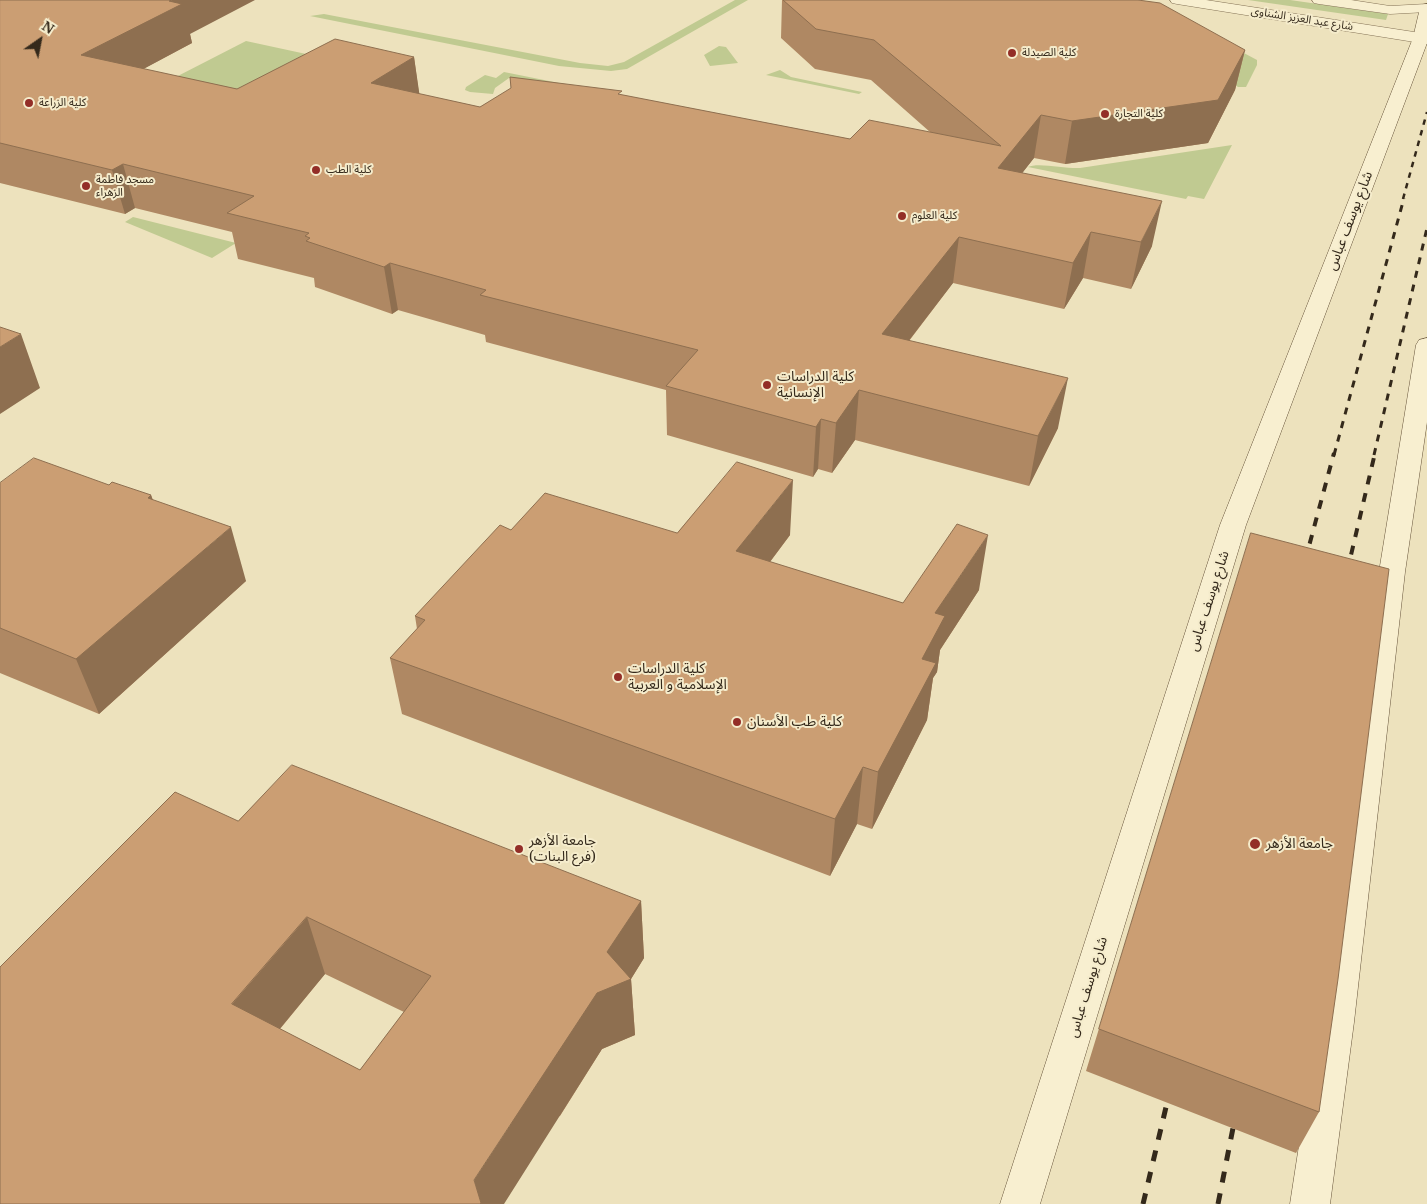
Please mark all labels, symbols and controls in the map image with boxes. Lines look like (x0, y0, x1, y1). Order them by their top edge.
street label: شارع عبد العزيز الشناوى (1250, 4, 1354, 34)
north arrow (15, 15, 65, 65)
text: N (39, 16, 58, 38)
place label: كلية الصيدلة (1022, 46, 1076, 60)
marker: كلية الصيدلة (1006, 47, 1018, 59)
place label: كلية الزراعة (39, 96, 86, 110)
marker: كلية الزراعة (23, 97, 35, 109)
place label: كلية التجارة (1115, 107, 1163, 121)
marker: كلية التجارة (1099, 108, 1111, 120)
place label: كلية الطب (326, 163, 371, 177)
marker: كلية الطب (310, 164, 322, 176)
street label: شارع يوسف عباس (1323, 169, 1377, 273)
place label: مسجد فاطمة الزهراء (96, 173, 154, 199)
marker: مسجد فاطمة الزهراء (80, 180, 92, 192)
place label: كلية العلوم (912, 209, 957, 223)
marker: كلية العلوم (896, 210, 908, 222)
place label: كلية الدراسات الإنسانية (777, 369, 854, 402)
marker: كلية الدراسات الإنسانية (761, 379, 773, 391)
street label: شارع يوسف عباس (1185, 549, 1233, 653)
place label: كلية الدراسات الإسلامية و العربية (628, 661, 727, 694)
marker: كلية الدراسات الإسلامية و العربية (612, 671, 624, 683)
place label: كلية طب الأسنان (747, 714, 842, 730)
marker: كلية طب الأسنان (731, 716, 743, 728)
place label: جامعة الأزهر (فرع البنات) (529, 833, 596, 866)
place label: جامعة الأزهر (1266, 836, 1333, 852)
marker: جامعة الأزهر (1248, 837, 1262, 851)
marker: جامعة الأزهر (فرع البنات) (513, 843, 525, 855)
street label: شارع يوسف عباس (1065, 935, 1111, 1039)

